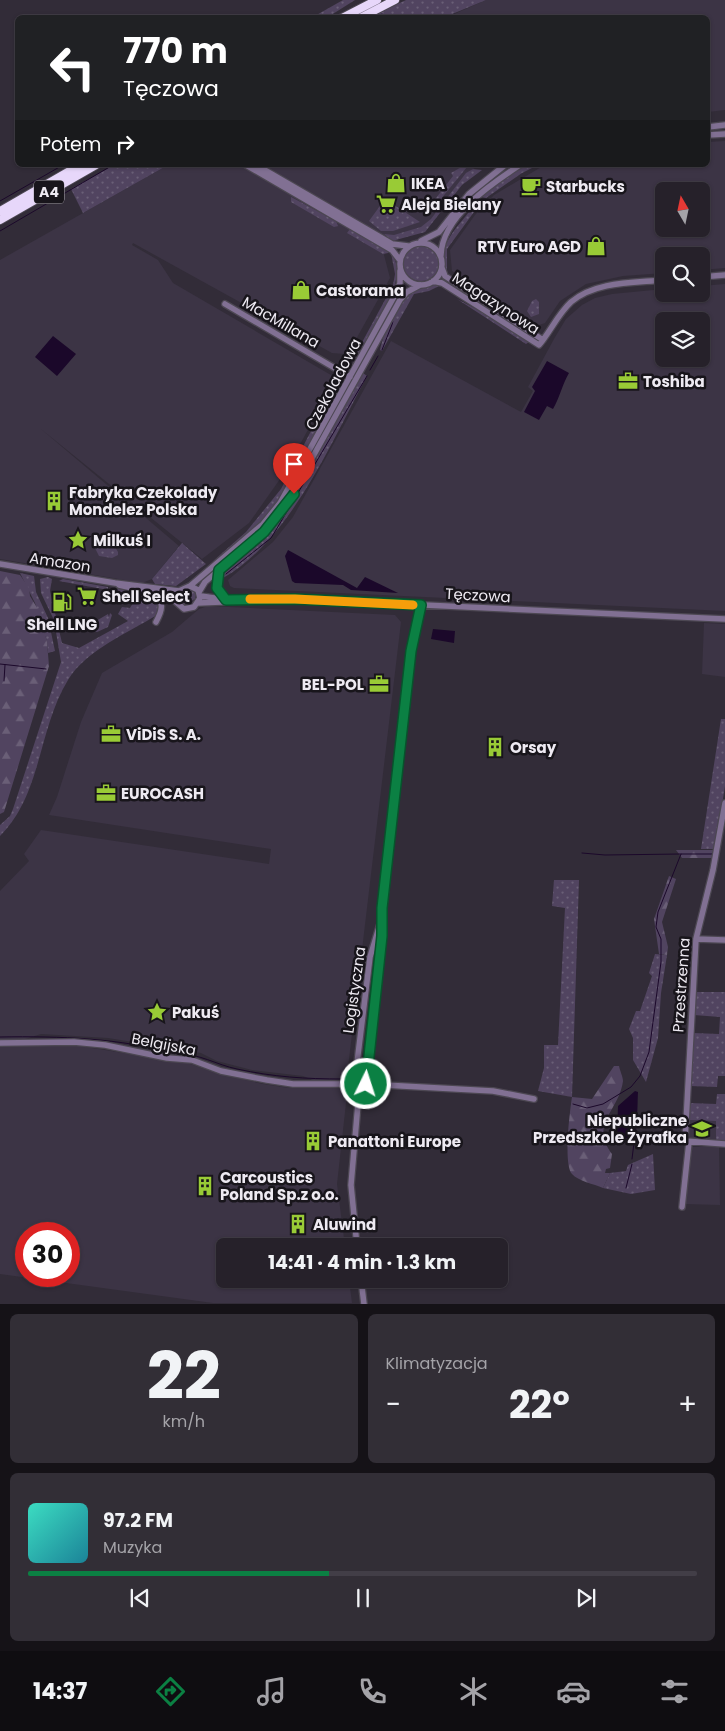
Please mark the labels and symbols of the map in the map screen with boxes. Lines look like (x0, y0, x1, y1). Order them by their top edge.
shop icon: IKEA (385, 172, 407, 194)
place label: IKEA (411, 173, 445, 194)
cafe icon: Starbucks (520, 175, 542, 197)
place label: Starbucks (546, 176, 625, 197)
road number: A4 (34, 180, 64, 203)
north arrow (655, 182, 710, 238)
supermarket icon: Aleja Bielany (375, 193, 397, 215)
place label: Aleja Bielany (401, 194, 502, 215)
shop icon: RTV Euro AGD (585, 235, 607, 257)
place label: RTV Euro AGD (477, 236, 581, 257)
street label: Magazynowa (448, 267, 544, 339)
shop icon: Castorama (290, 279, 312, 301)
place label: Castorama (316, 280, 404, 301)
street label: MacMillana (238, 291, 324, 353)
street label: Czekoladowa (300, 334, 366, 434)
office icon: Toshiba (617, 370, 639, 392)
place label: Toshiba (643, 371, 705, 392)
pin (273, 443, 315, 494)
place label: Fabryka Czekolady Mondelez Polska (69, 482, 218, 520)
building icon: Fabryka Czekolady Mondelez Polska (43, 490, 65, 512)
place icon: Milkuś I (67, 529, 89, 551)
place label: Milkuś I (93, 530, 151, 551)
street label: Amazon (28, 547, 92, 577)
street label: Tęczowa (445, 583, 511, 607)
supermarket icon: Shell Select (76, 585, 98, 607)
place label: Shell Select (102, 586, 190, 607)
fuel station icon: Shell LNG (51, 591, 73, 613)
place label: Shell LNG (27, 614, 97, 635)
office icon: BEL-POL (368, 673, 390, 695)
place label: BEL-POL (302, 674, 364, 695)
office icon: ViDiS S. A. (100, 723, 122, 745)
place label: ViDiS S. A. (126, 724, 201, 745)
building icon: Orsay (484, 736, 506, 758)
place label: Orsay (510, 737, 557, 758)
office icon: EUROCASH (95, 782, 117, 804)
place label: EUROCASH (121, 783, 204, 804)
street label: Przestrzenna (667, 937, 695, 1033)
street label: Logistyczna (338, 945, 370, 1035)
place icon: Pakuś (146, 1001, 168, 1023)
place label: Pakuś (172, 1002, 219, 1023)
street label: Belgijska (130, 1027, 198, 1061)
position arrow (339, 1057, 391, 1109)
place label: Niepubliczne Przedszkole Żyrafka (533, 1110, 687, 1148)
school or university icon: Niepubliczne Przedszkole Żyrafka (691, 1118, 713, 1140)
building icon: Panattoni Europe (302, 1130, 324, 1152)
place label: Panattoni Europe (328, 1131, 461, 1152)
place label: Carcoustics Poland Sp.z o.o. (220, 1167, 339, 1205)
building icon: Carcoustics Poland Sp.z o.o. (194, 1175, 216, 1197)
building icon: Aluwind (287, 1213, 309, 1235)
place label: Aluwind (313, 1214, 376, 1235)
speed limit sign: 30 (15, 1222, 80, 1287)

